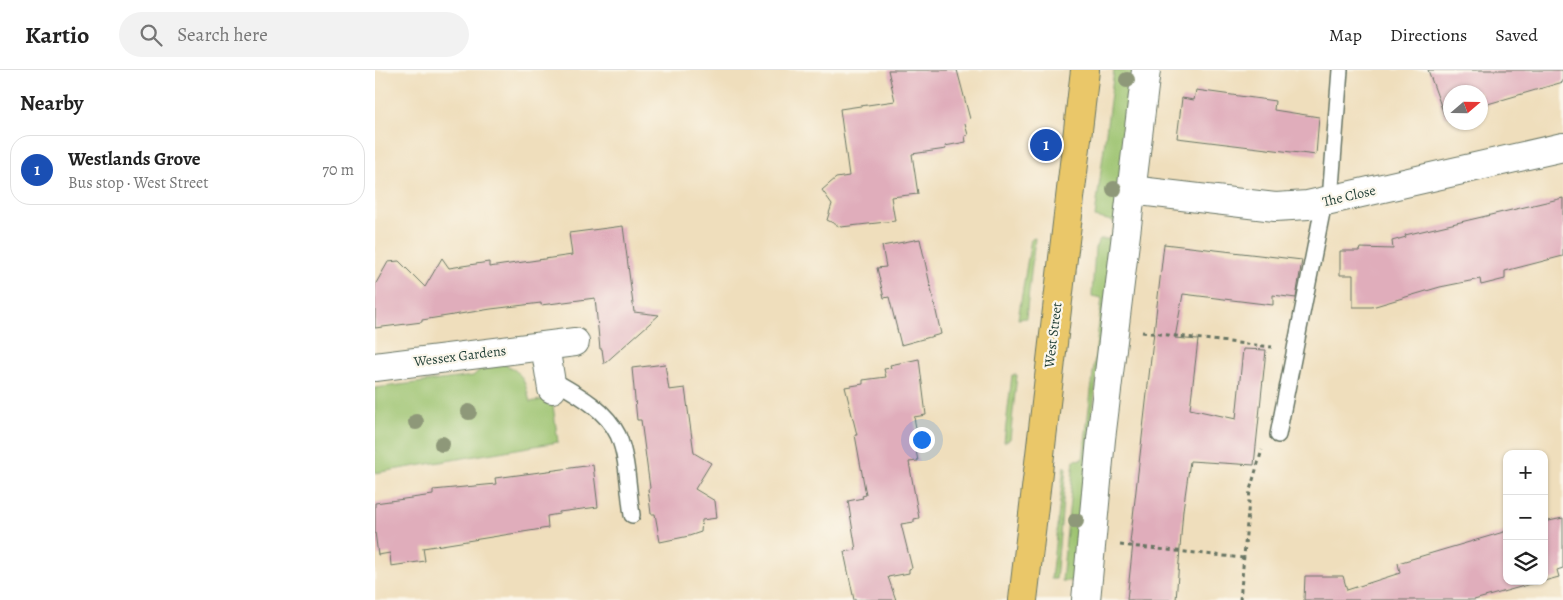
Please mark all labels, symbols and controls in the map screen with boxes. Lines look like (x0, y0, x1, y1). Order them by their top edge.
search box (119, 12, 469, 57)
text: Kartio (25, 19, 89, 51)
icon: search (137, 21, 165, 49)
text: Search here (177, 22, 268, 48)
text: Map (1329, 23, 1362, 47)
text: Directions (1390, 23, 1467, 47)
text: Saved (1495, 23, 1538, 47)
north arrow (1443, 85, 1488, 130)
text: Nearby (20, 89, 83, 117)
pin: 1 (1030, 126, 1062, 164)
text: Westlands Grove (68, 146, 201, 172)
text: 1 (34, 159, 40, 181)
text: 70 m (322, 159, 354, 181)
text: Bus stop · West Street (68, 172, 209, 194)
street label: The Close (1321, 181, 1377, 211)
street label: West Street (1039, 301, 1066, 370)
street label: Wessex Gardens (412, 341, 507, 371)
your location (909, 427, 935, 453)
map controls (1503, 450, 1548, 585)
button: + (1503, 450, 1548, 495)
button: − (1503, 495, 1548, 540)
button: layers (1503, 540, 1548, 585)

